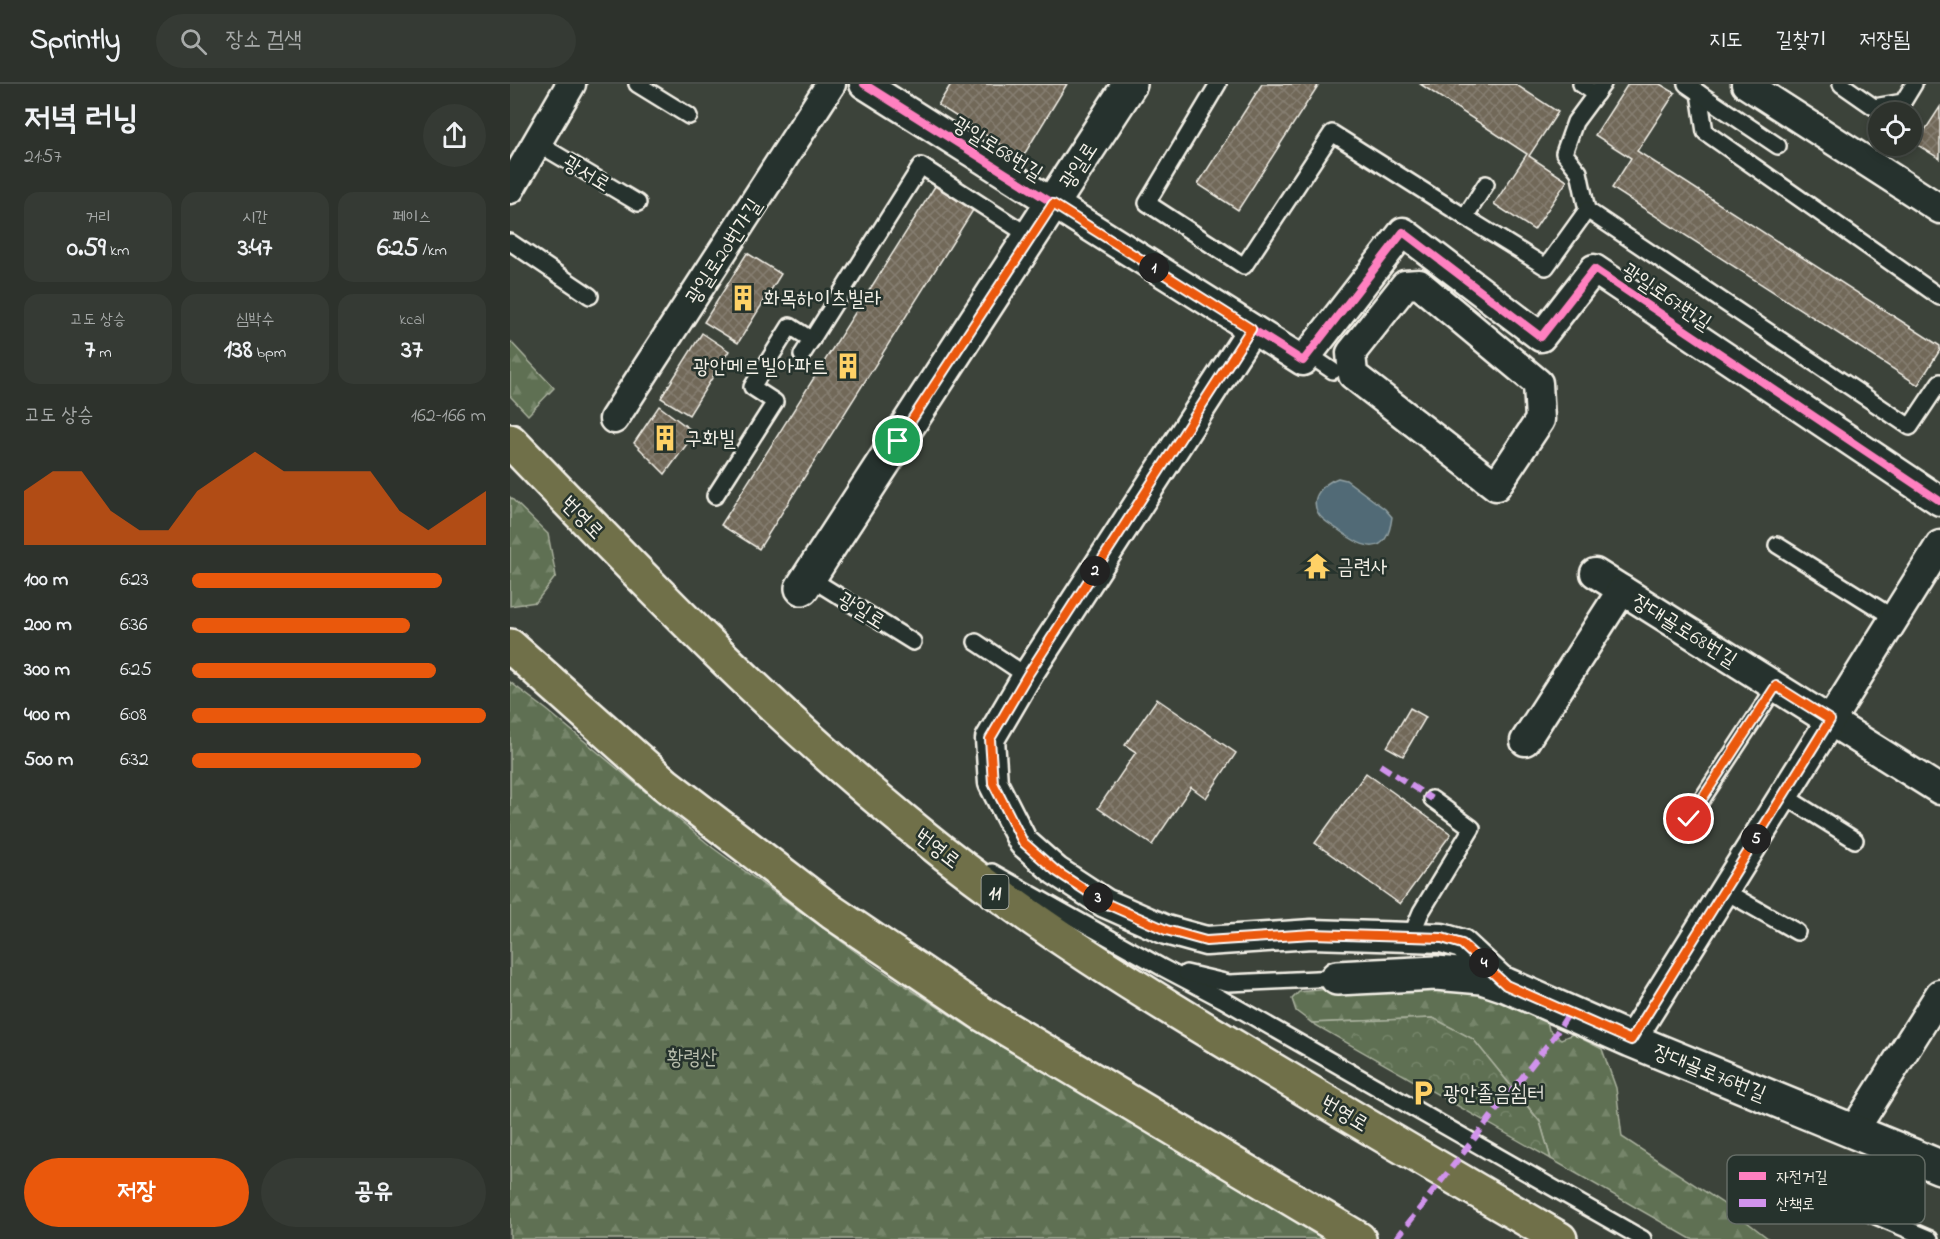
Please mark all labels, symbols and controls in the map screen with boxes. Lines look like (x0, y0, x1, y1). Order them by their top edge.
search box (156, 14, 576, 68)
text: Sprintly (30, 21, 120, 62)
icon: search (177, 25, 210, 58)
text: 장소 검색 (225, 25, 302, 57)
text: 지도 (1709, 26, 1743, 56)
text: 길찾기 (1776, 26, 1826, 56)
text: 저장됨 (1859, 26, 1910, 56)
text: 저녁 러닝 (24, 96, 138, 144)
map controls (1868, 102, 1922, 156)
button: locate (1868, 102, 1922, 156)
button: share (423, 104, 486, 167)
street label: 광일로68번길 (946, 110, 1048, 189)
street label: 광일로 (1053, 137, 1106, 196)
text: 21:57 (24, 143, 62, 172)
street label: 광서로 (557, 149, 615, 201)
street label: 광일로20번가길 (679, 193, 770, 311)
text: 거리 (85, 206, 111, 230)
text: 시간 (242, 206, 268, 230)
text: 페이스 (393, 206, 431, 230)
text: 0.59 (67, 230, 106, 268)
text: 3:47 (238, 230, 272, 268)
text: 6:25 (377, 230, 419, 268)
text: km (106, 239, 129, 263)
text: /km (419, 239, 447, 263)
pin: 1 (1139, 253, 1169, 283)
text: 1 (1151, 256, 1157, 280)
street label: 광일로67번길 (1615, 257, 1717, 339)
building icon: 화목하이츠빌라 (728, 283, 758, 313)
place label: 화목하이츠빌라 (763, 285, 881, 315)
text: 고도 상승 (70, 308, 126, 332)
text: 심박수 (236, 308, 274, 332)
text: kcal (399, 308, 425, 332)
text: 7 (84, 332, 95, 370)
text: 138 (224, 332, 253, 370)
text: 37 (401, 332, 423, 370)
text: m (95, 341, 112, 365)
text: bpm (253, 341, 286, 365)
building icon: 광안메르빌아파트 (833, 351, 863, 381)
place label: 광안메르빌아파트 (693, 353, 828, 383)
text: 고도 상승 (24, 402, 93, 431)
text: 162–166 m (411, 402, 486, 431)
pin (872, 415, 923, 466)
building icon: 구화빌 (650, 423, 680, 453)
icon: arrive (881, 424, 914, 457)
place label: 구화빌 (685, 425, 736, 455)
street label: 번영로 (553, 490, 610, 547)
temple icon: 금련사 (1302, 551, 1332, 581)
place label: 금련사 (1337, 553, 1388, 583)
pin: 2 (1080, 556, 1110, 586)
text: 2 (1091, 559, 1099, 583)
text: 100 m (24, 566, 68, 595)
text: 6:23 (120, 566, 149, 595)
street label: 광일로 (831, 586, 890, 638)
street label: 장대골로68번길 (1626, 588, 1742, 676)
text: 200 m (24, 611, 72, 640)
text: 6:36 (120, 611, 148, 640)
text: 300 m (24, 656, 70, 685)
text: 6:25 (120, 656, 152, 685)
text: 400 m (24, 701, 70, 730)
text: 6:08 (120, 701, 147, 730)
text: 500 m (24, 746, 73, 775)
text: 6:32 (120, 746, 149, 775)
pin (1663, 793, 1714, 844)
icon: check (1672, 802, 1705, 835)
street label: 번영로 (908, 822, 966, 877)
pin: 5 (1741, 824, 1771, 854)
text: 5 (1751, 827, 1761, 851)
road number: 11 (982, 875, 1008, 909)
pin: 3 (1083, 883, 1113, 913)
text: 3 (1095, 886, 1101, 910)
pin: 4 (1469, 948, 1499, 978)
text: 4 (1481, 951, 1487, 975)
street label: 장대골로76번길 (1648, 1038, 1770, 1110)
park label: 황령산 (667, 1044, 717, 1074)
parking icon: 광안졸음쉼터 (1408, 1078, 1438, 1108)
place label: 광안졸음쉼터 (1443, 1080, 1544, 1110)
street label: 번영로 (1315, 1089, 1373, 1141)
legend (1727, 1155, 1925, 1224)
button: 저장 (24, 1158, 249, 1227)
button: 공유 (261, 1158, 486, 1227)
text: 자전거길 (1776, 1166, 1828, 1190)
text: 산책로 (1776, 1193, 1815, 1217)

